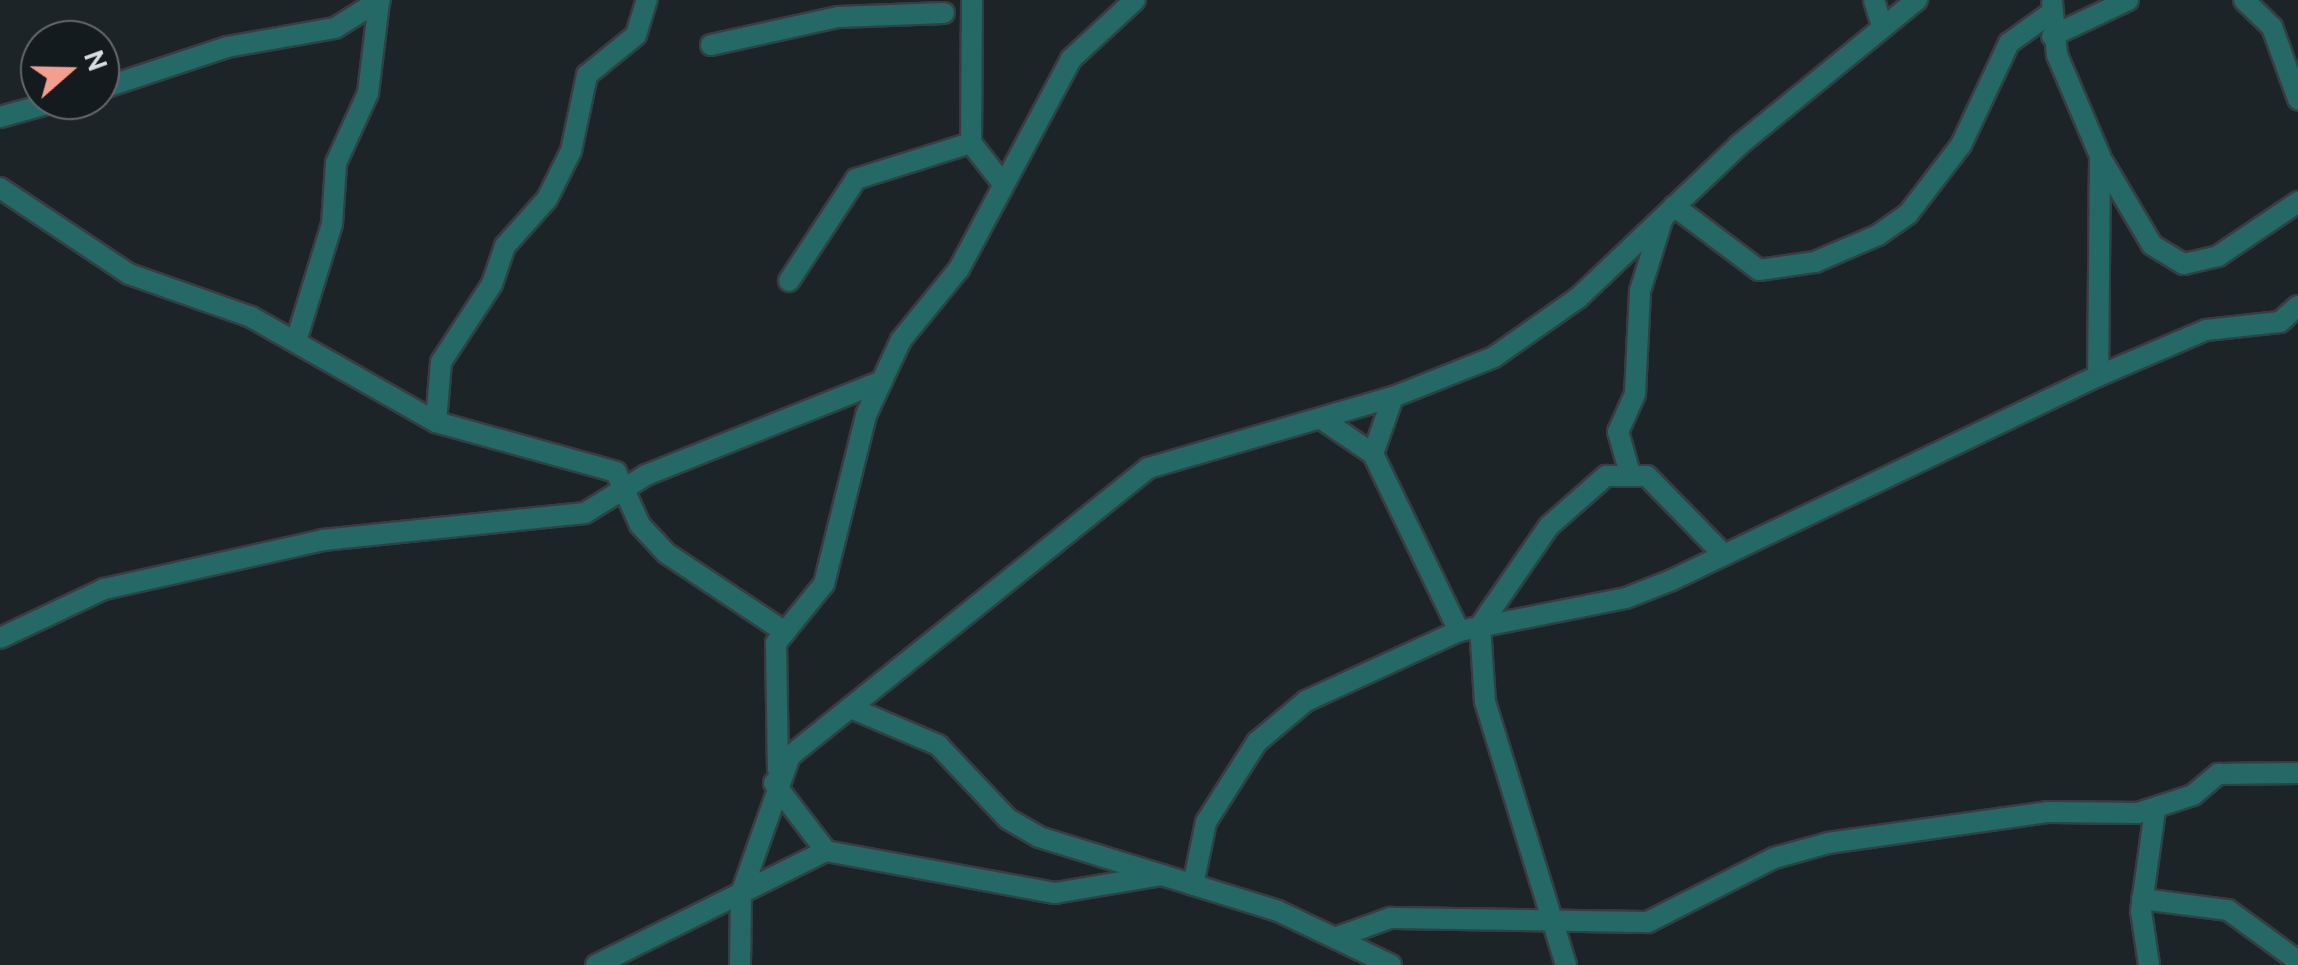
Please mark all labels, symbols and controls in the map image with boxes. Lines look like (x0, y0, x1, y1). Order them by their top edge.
north arrow (20, 20, 120, 120)
text: N (77, 45, 116, 76)

